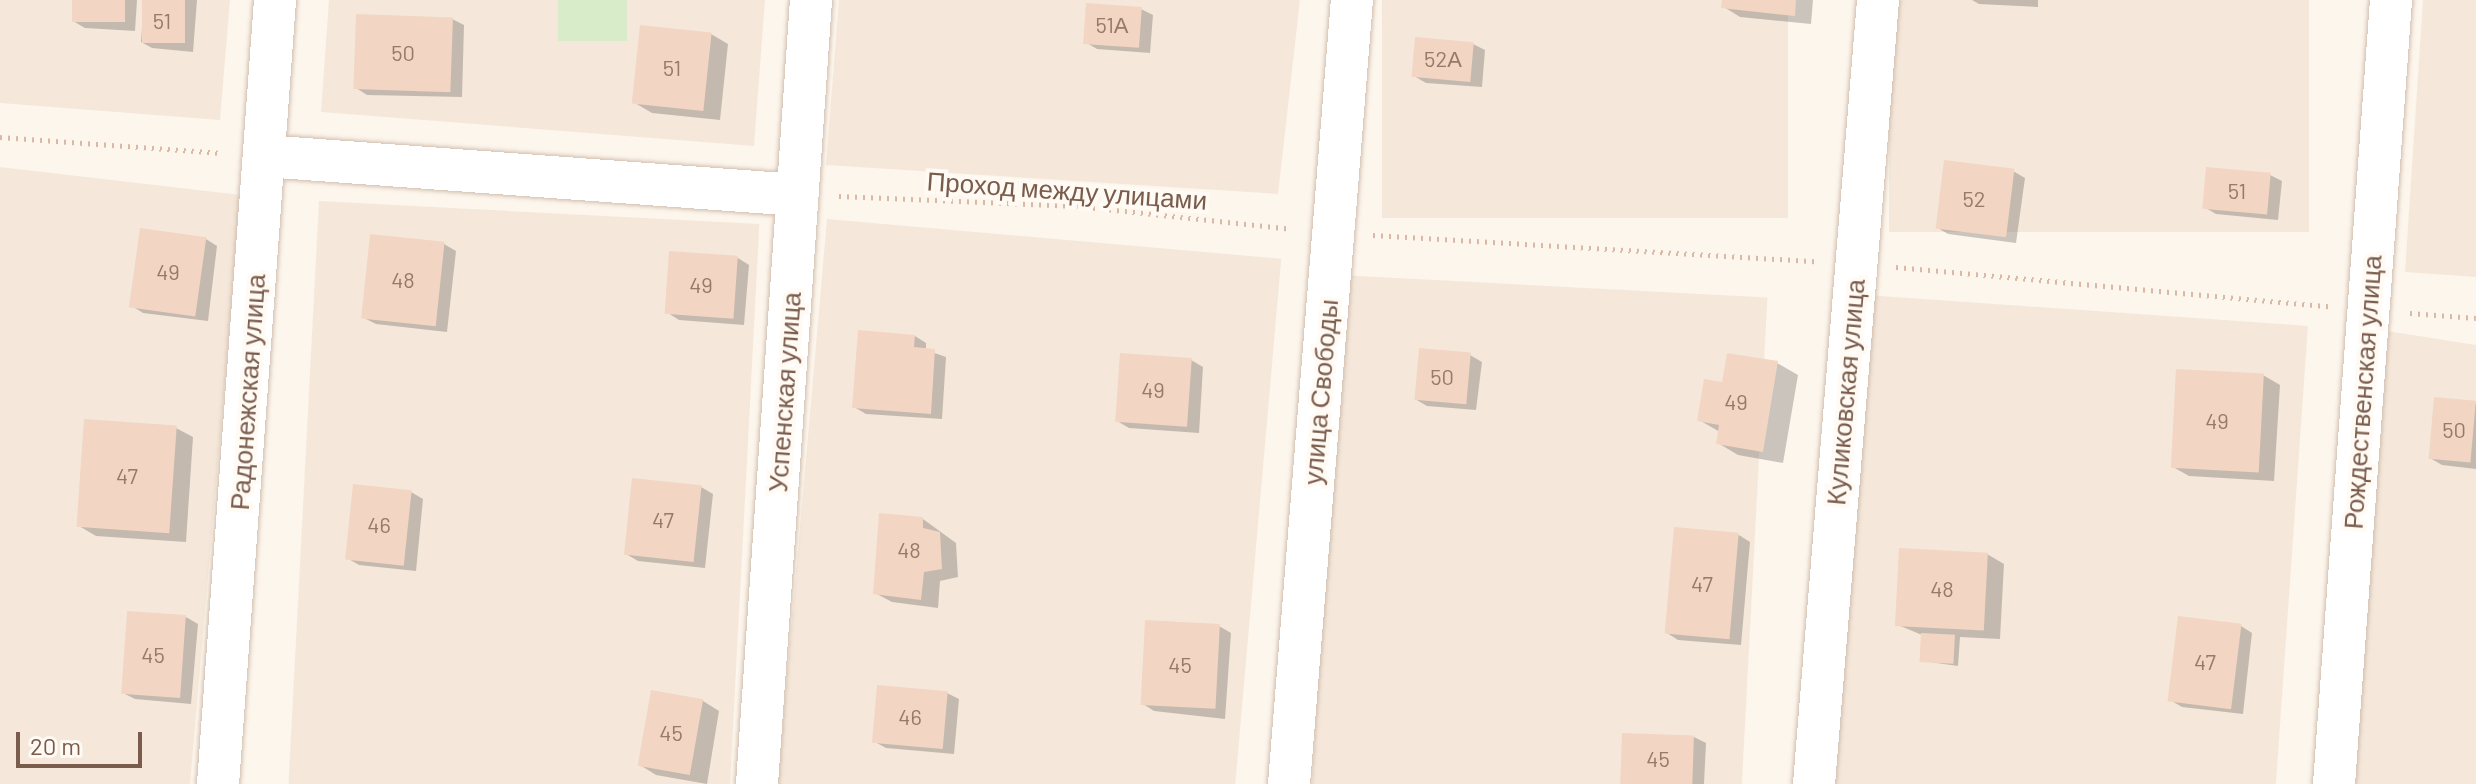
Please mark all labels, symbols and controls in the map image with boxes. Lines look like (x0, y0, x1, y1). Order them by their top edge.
house number: 51 (153, 8, 171, 34)
house number: 51А (1095, 12, 1129, 38)
house number: 50 (391, 40, 415, 66)
house number: 52А (1424, 46, 1462, 72)
house number: 51 (663, 55, 681, 81)
street label: Проход между улицами (926, 165, 1208, 215)
house number: 51 (2228, 178, 2246, 204)
house number: 52 (1962, 186, 1986, 212)
street label: Рождественская улица (2337, 254, 2387, 530)
house number: 49 (156, 259, 180, 285)
house number: 48 (391, 267, 415, 293)
house number: 49 (689, 272, 713, 298)
street label: Радонежская улица (223, 273, 271, 511)
street label: Куликовская улица (1820, 278, 1870, 506)
street label: Успенская улица (761, 291, 807, 493)
street label: улица Свободы (1296, 298, 1344, 486)
house number: 50 (1430, 364, 1454, 390)
house number: 49 (1141, 377, 1165, 403)
house number: 49 (1724, 389, 1748, 415)
house number: 49 (2205, 408, 2229, 434)
house number: 50 (2442, 417, 2466, 443)
house number: 47 (116, 463, 138, 489)
house number: 47 (652, 507, 674, 533)
house number: 46 (367, 512, 391, 538)
house number: 48 (897, 537, 921, 563)
house number: 47 (1691, 571, 1713, 597)
house number: 48 (1930, 576, 1954, 602)
house number: 45 (141, 642, 165, 668)
house number: 47 (2194, 649, 2216, 675)
house number: 45 (1168, 652, 1192, 678)
house number: 46 (898, 704, 922, 730)
scale bar (20, 716, 146, 766)
house number: 45 (659, 720, 683, 746)
text: 20 m (30, 731, 81, 760)
house number: 45 (1646, 746, 1670, 772)

